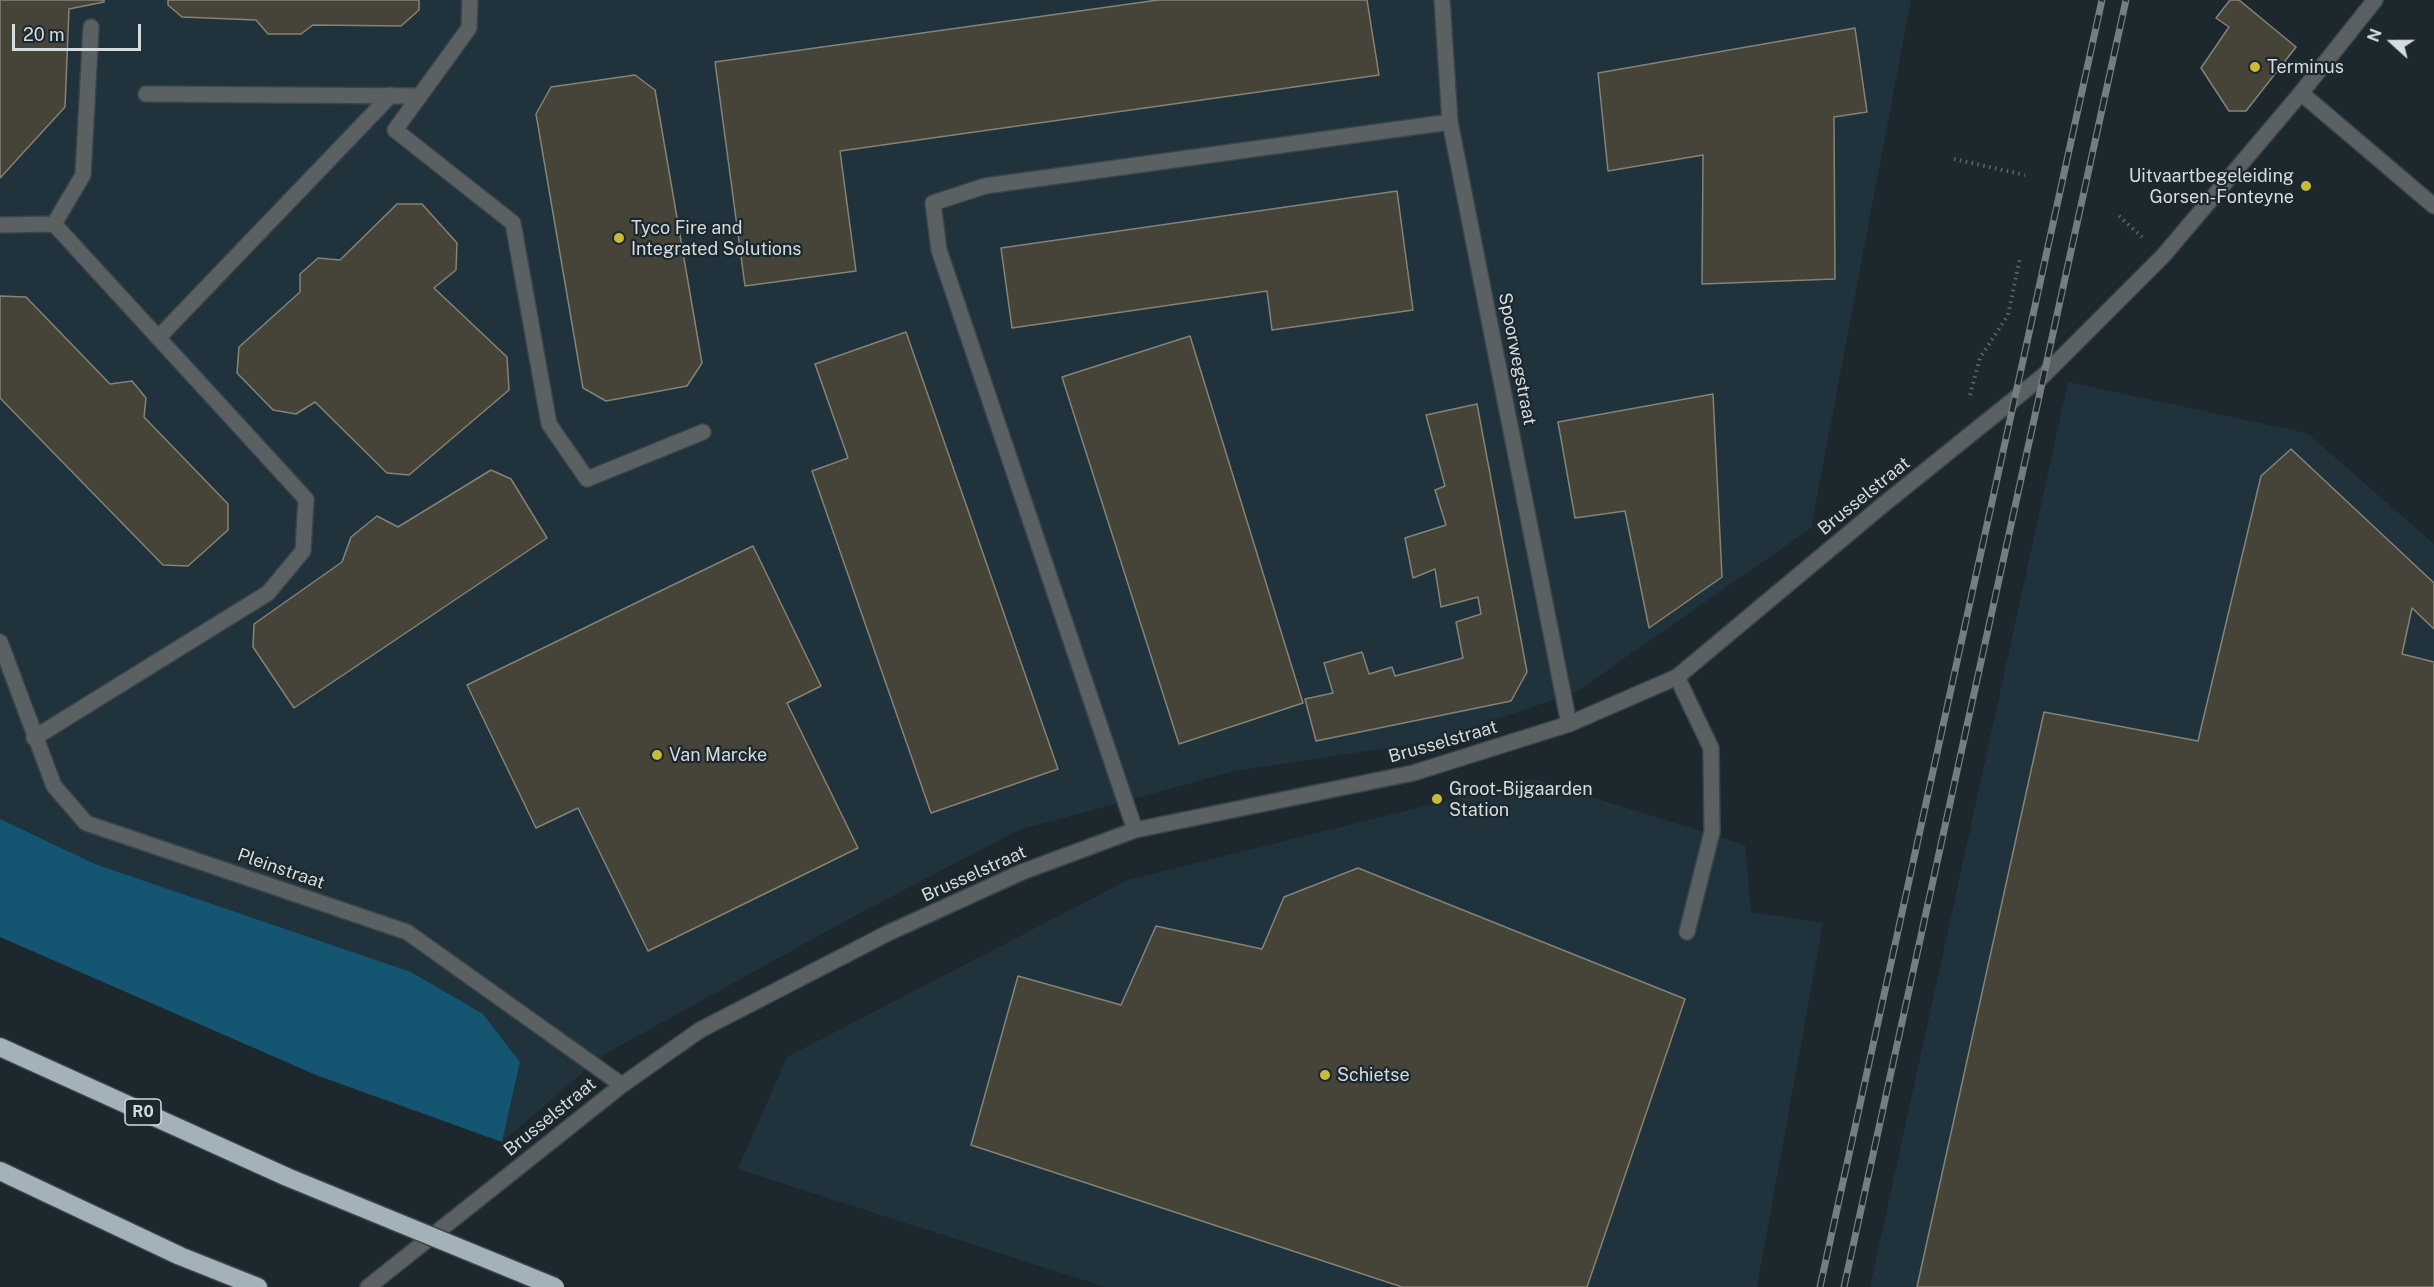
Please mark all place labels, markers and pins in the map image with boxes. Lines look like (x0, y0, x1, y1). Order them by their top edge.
place label: Terminus (2267, 56, 2344, 78)
marker: Terminus (2248, 60, 2262, 74)
place label: Uitvaartbegeleiding Gorsen-Fonteyne (2129, 165, 2294, 207)
marker: Uitvaartbegeleiding Gorsen-Fonteyne (2299, 179, 2313, 193)
place label: Tyco Fire and Integrated Solutions (631, 217, 801, 260)
marker: Tyco Fire and Integrated Solutions (612, 231, 626, 245)
place label: Van Marcke (669, 744, 767, 766)
marker: Van Marcke (650, 748, 664, 762)
place label: Groot-Bijgaarden Station (1449, 778, 1593, 820)
marker: Groot-Bijgaarden Station (1430, 792, 1444, 806)
place label: Schietse (1337, 1064, 1410, 1086)
marker: Schietse (1318, 1068, 1332, 1082)

